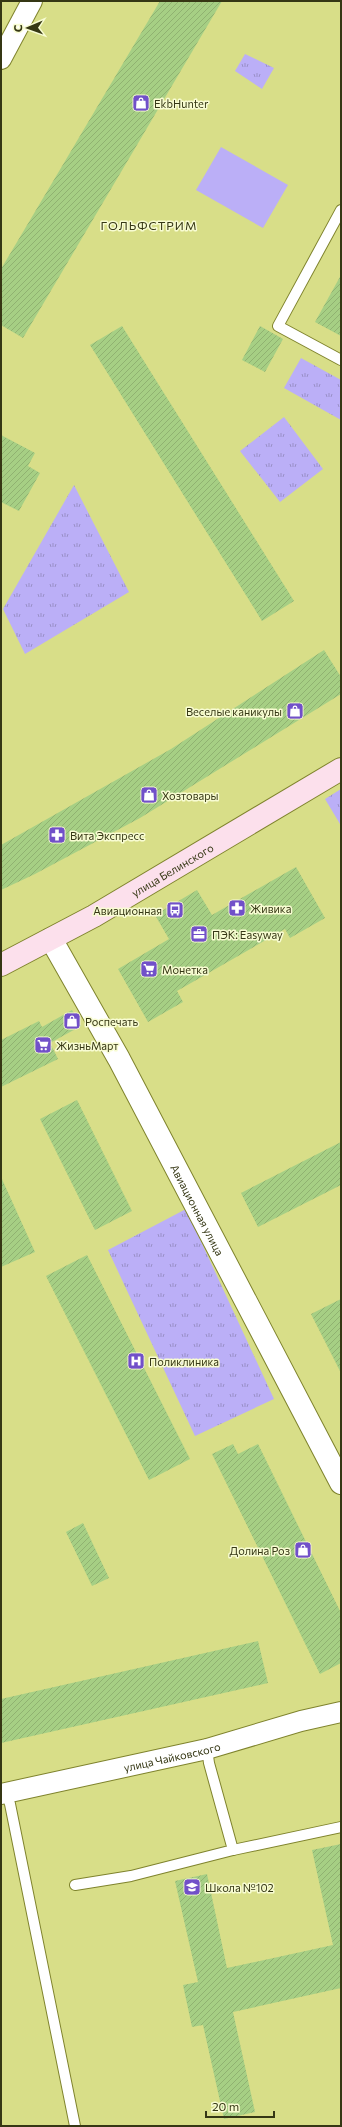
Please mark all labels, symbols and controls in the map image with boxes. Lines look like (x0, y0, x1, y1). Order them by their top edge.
north arrow (8, 8, 48, 48)
text: С (11, 24, 24, 32)
shop icon: EkbHunter (131, 93, 151, 113)
place label: EkbHunter (154, 97, 209, 110)
district label: ГОЛЬФСТРИМ (101, 218, 197, 232)
shop icon: Веселые каникулы (285, 701, 305, 721)
place label: Веселые каникулы (186, 705, 282, 718)
shop icon: Хозтовары (139, 785, 159, 805)
place label: Хозтовары (162, 789, 219, 802)
pharmacy icon: Вита Экспресс (47, 825, 67, 845)
place label: Вита Экспресс (70, 829, 144, 842)
street label: улица Белинского (129, 840, 216, 899)
pharmacy icon: Живика (227, 898, 247, 918)
bus stop icon: Авиационная (165, 900, 185, 920)
place label: Живика (250, 902, 291, 915)
place label: Авиационная (93, 904, 162, 917)
office icon: ПЭК: Easyway (189, 924, 209, 944)
place label: ПЭК: Easyway (212, 928, 283, 941)
supermarket icon: Монетка (139, 959, 159, 979)
place label: Монетка (162, 963, 208, 976)
shop icon: Роспечать (62, 1011, 82, 1031)
place label: Роспечать (85, 1015, 139, 1028)
supermarket icon: ЖизньМарт (33, 1035, 53, 1055)
place label: ЖизньМарт (56, 1039, 119, 1052)
street label: Авиационная улица (169, 1162, 227, 1257)
hospital icon: Поликлиника (126, 1351, 146, 1371)
place label: Поликлиника (149, 1355, 219, 1368)
shop icon: Долина Роз (293, 1540, 313, 1560)
place label: Долина Роз (230, 1544, 290, 1557)
street label: улица Чайковского (122, 1739, 222, 1774)
school or university icon: Школа №102 (182, 1877, 202, 1897)
place label: Школа №102 (205, 1881, 274, 1894)
scale bar (206, 2093, 274, 2119)
text: 20 m (212, 2099, 239, 2113)

